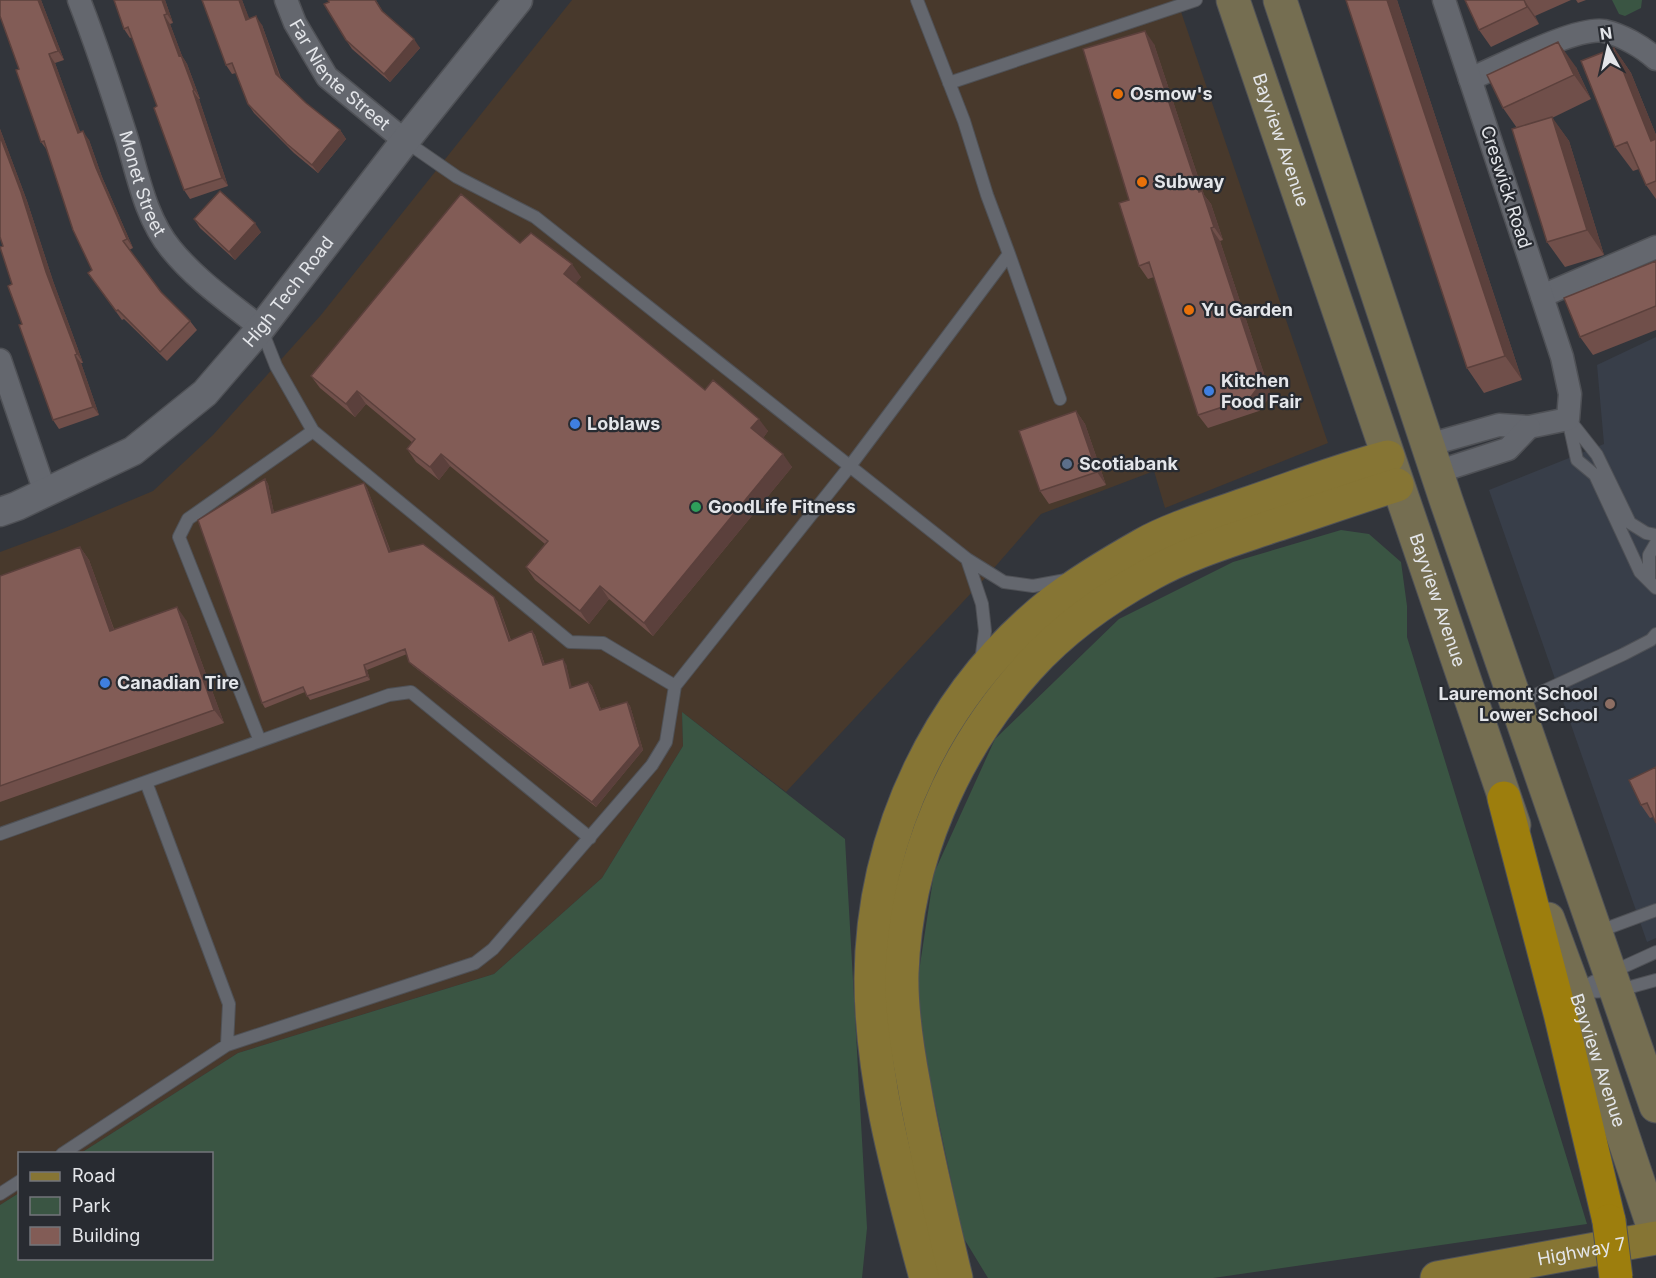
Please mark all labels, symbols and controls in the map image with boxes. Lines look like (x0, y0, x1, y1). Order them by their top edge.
street label: Far Niente Street (285, 15, 395, 134)
north arrow (1578, 18, 1638, 78)
text: N (1598, 22, 1613, 44)
street label: Bayview Avenue (1249, 71, 1314, 209)
place label: Osmow's (1130, 83, 1213, 104)
marker: Osmow's (1111, 87, 1125, 101)
street label: Creswick Road (1477, 123, 1536, 251)
street label: Monet Street (115, 128, 170, 240)
place label: Subway (1154, 171, 1224, 192)
marker: Subway (1135, 175, 1149, 189)
street label: High Tech Road (238, 232, 338, 351)
place label: Yu Garden (1201, 299, 1293, 320)
marker: Yu Garden (1182, 303, 1196, 317)
place label: Kitchen Food Fair (1221, 370, 1302, 412)
marker: Kitchen Food Fair (1202, 384, 1216, 398)
place label: Loblaws (587, 413, 660, 434)
marker: Loblaws (568, 417, 582, 431)
place label: Scotiabank (1079, 453, 1179, 474)
marker: Scotiabank (1060, 457, 1074, 471)
place label: GoodLife Fitness (708, 496, 856, 517)
marker: GoodLife Fitness (689, 500, 703, 514)
street label: Bayview Avenue (1405, 531, 1470, 669)
place label: Canadian Tire (117, 672, 239, 693)
marker: Canadian Tire (98, 676, 112, 690)
place label: Lauremont School Lower School (1438, 683, 1598, 725)
marker: Lauremont School Lower School (1603, 697, 1617, 711)
street label: Bayview Avenue (1566, 991, 1630, 1130)
legend (18, 1152, 213, 1260)
text: Road (72, 1165, 115, 1186)
text: Park (72, 1195, 111, 1216)
text: Building (72, 1225, 140, 1246)
street label: Highway 7 (1536, 1233, 1627, 1269)

